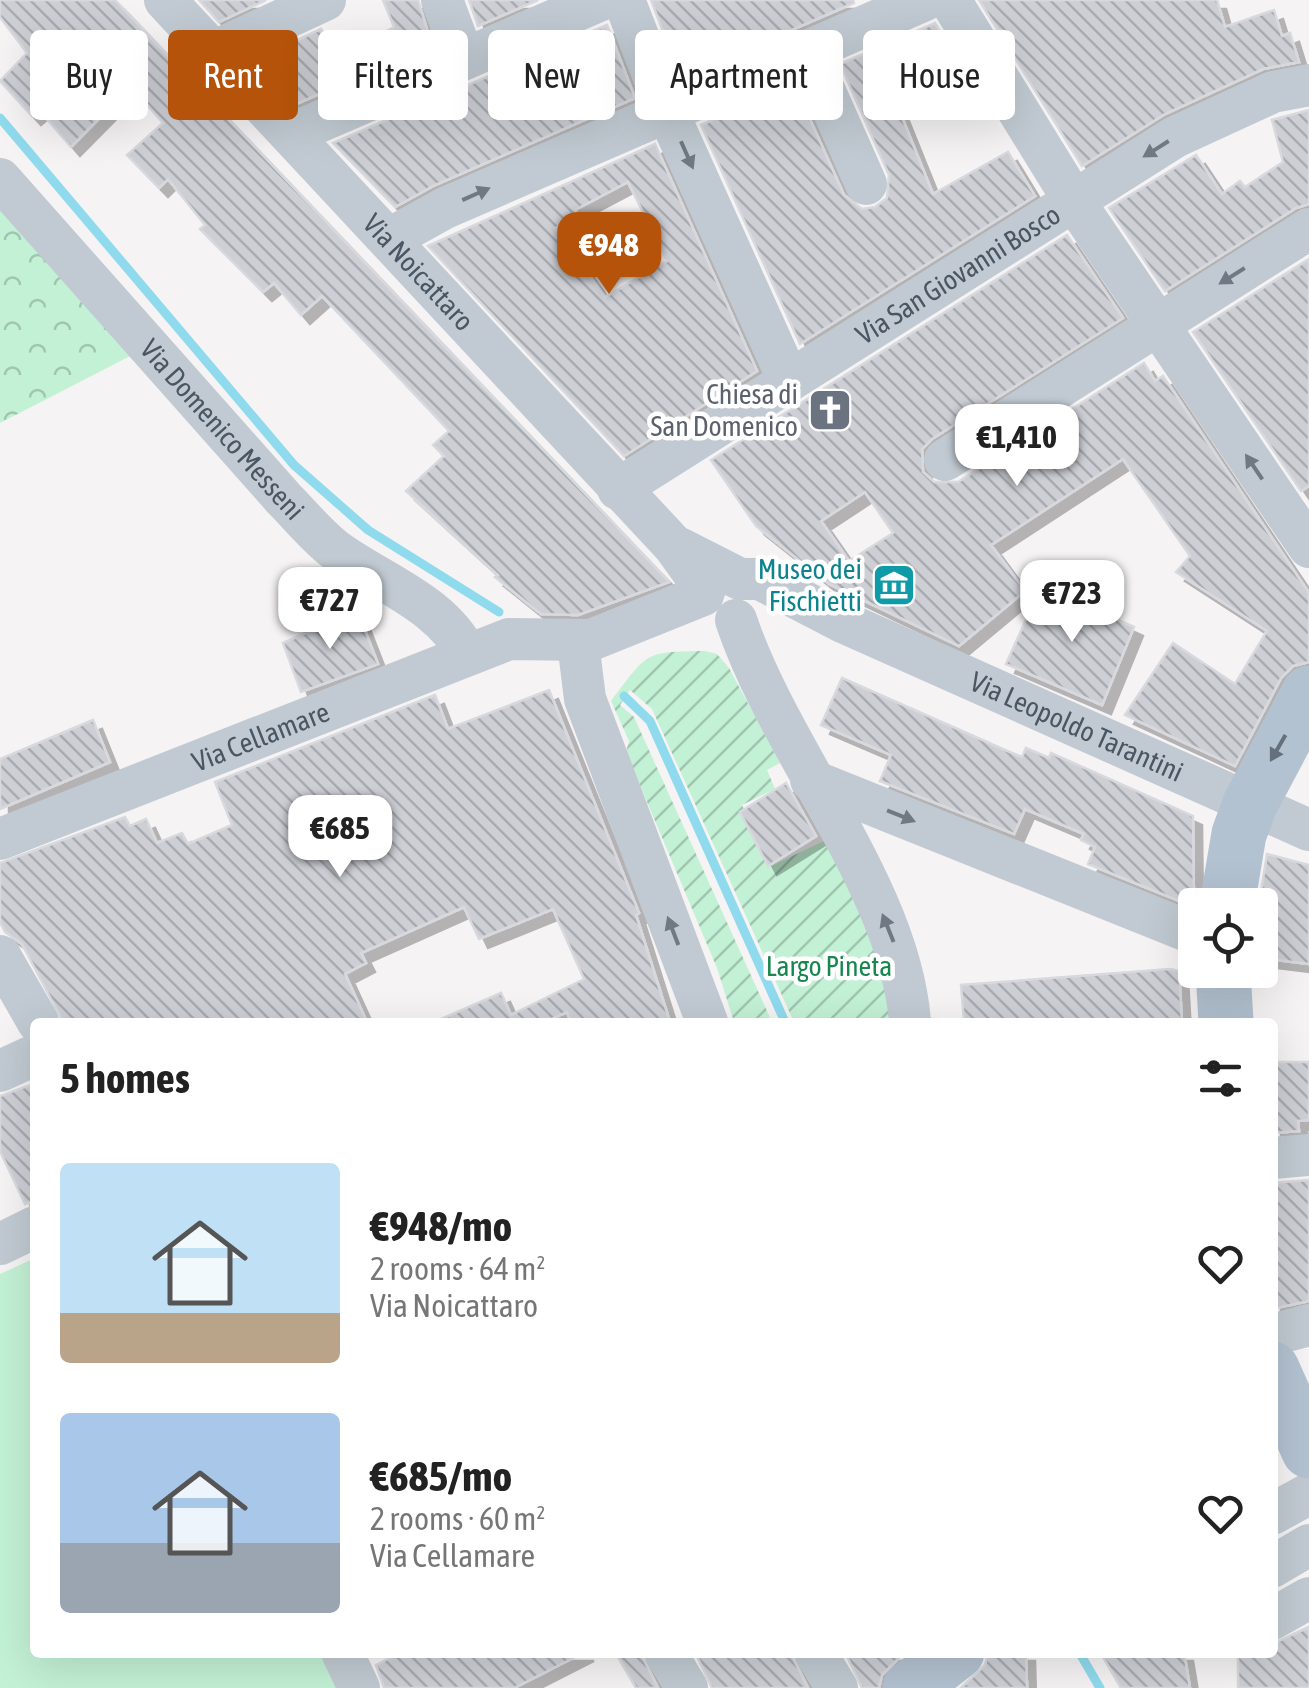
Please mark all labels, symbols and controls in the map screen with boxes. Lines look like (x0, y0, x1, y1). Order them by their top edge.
chip: Buy (30, 30, 148, 120)
chip: Rent (168, 30, 298, 120)
chip: Filters (318, 30, 468, 120)
chip: New (488, 30, 615, 120)
chip: Apartment (635, 30, 843, 120)
chip: House (863, 30, 1015, 120)
one-way arrow (679, 140, 695, 170)
one-way arrow (1142, 140, 1169, 158)
one-way arrow (461, 186, 491, 202)
street label: Via San Giovanni Bosco (850, 198, 1066, 351)
street label: Via Noicattaro (357, 207, 481, 337)
pin: €948 (550, 212, 668, 297)
text: €948 (579, 226, 639, 263)
one-way arrow (1218, 266, 1246, 284)
street label: Via Domenico Messeni (134, 333, 311, 526)
place label: Chiesa di San Domenico (651, 378, 798, 442)
church icon: Chiesa di San Domenico (807, 387, 853, 433)
pin: €1,410 (936, 404, 1098, 489)
text: €1,410 (977, 418, 1057, 455)
one-way arrow (1245, 453, 1264, 480)
place label: Museo dei Fischietti (758, 553, 862, 617)
pin: €723 (1013, 560, 1131, 645)
museum icon: Museo dei Fischietti (871, 562, 917, 608)
pin: €727 (271, 567, 389, 652)
text: €723 (1042, 574, 1102, 611)
text: €727 (300, 581, 360, 618)
street label: Via Leopoldo Tarantini (965, 665, 1188, 788)
street label: Via Cellamare (188, 695, 334, 778)
one-way arrow (1270, 734, 1287, 762)
pin: €685 (281, 795, 399, 880)
text: €685 (310, 809, 370, 846)
one-way arrow (887, 809, 917, 825)
map controls (1178, 888, 1278, 988)
button: locate (1178, 888, 1278, 988)
one-way arrow (879, 913, 895, 943)
one-way arrow (665, 916, 680, 946)
park label: Largo Pineta (766, 950, 892, 982)
icon: filters (1193, 1051, 1248, 1106)
text: 5 homes (60, 1054, 190, 1102)
text: €948/mo (370, 1202, 512, 1250)
icon: home (140, 1203, 260, 1323)
icon: heart (1193, 1236, 1248, 1291)
text: 2 rooms · 64 m² (370, 1250, 545, 1287)
text: Via Noicattaro (370, 1287, 538, 1324)
text: €685/mo (370, 1452, 512, 1500)
icon: home (140, 1453, 260, 1573)
icon: heart (1193, 1486, 1248, 1541)
text: 2 rooms · 60 m² (370, 1500, 545, 1537)
text: Via Cellamare (370, 1537, 535, 1574)

